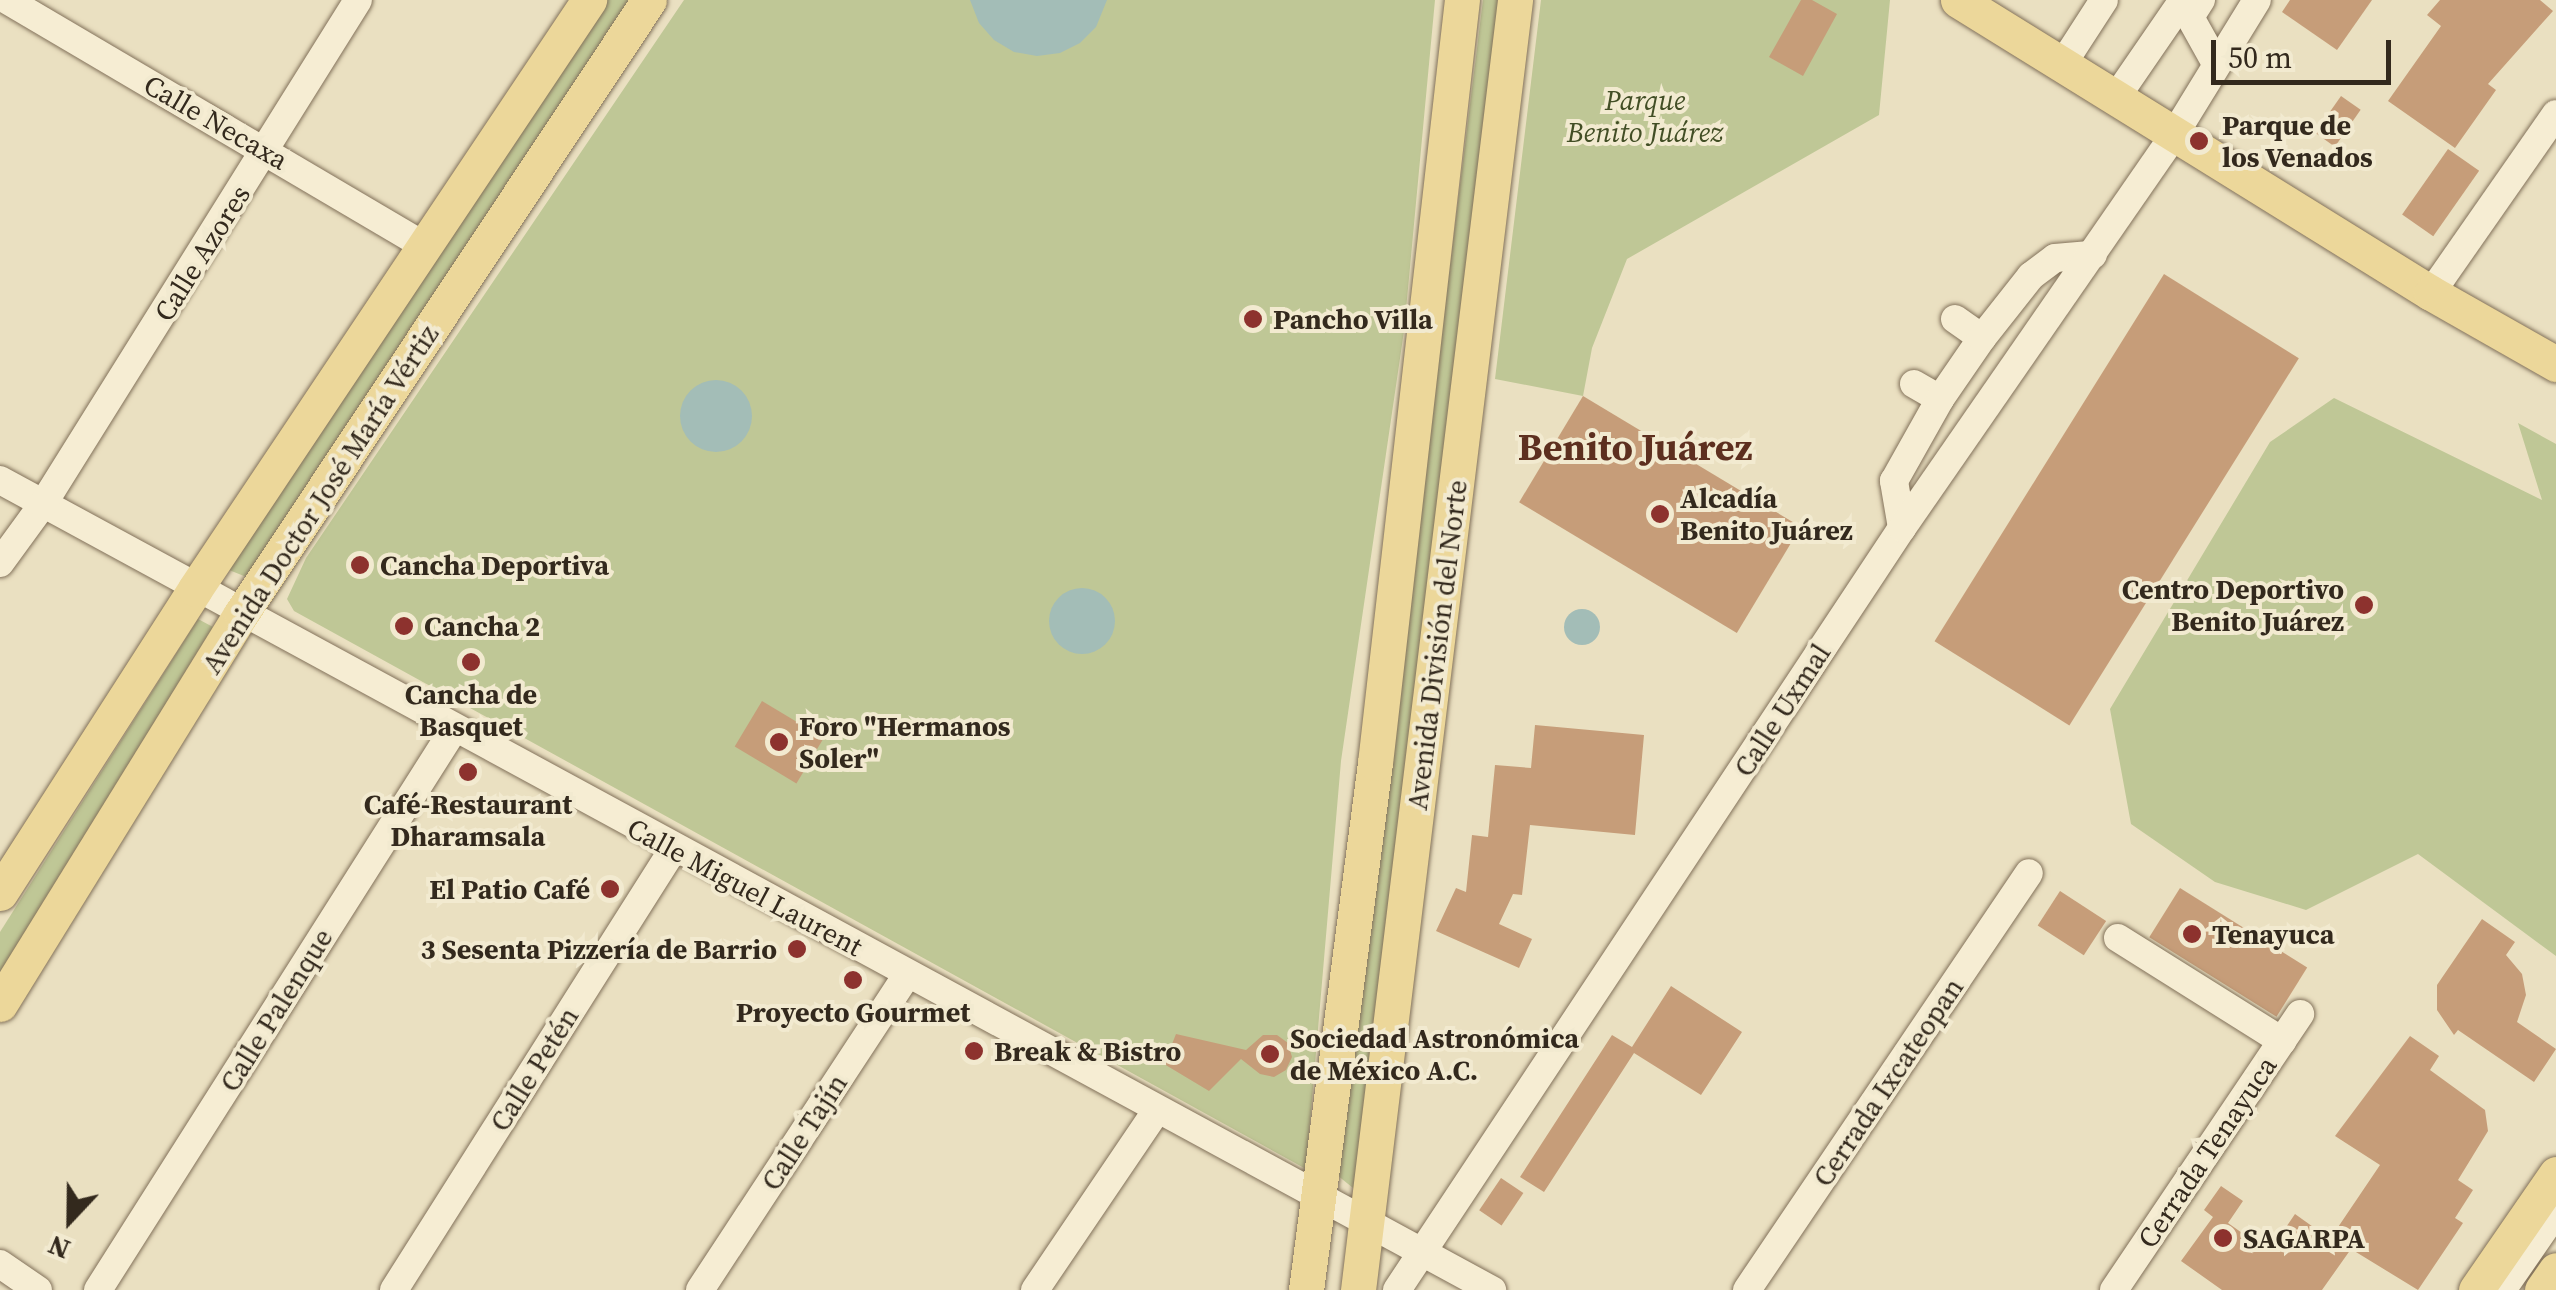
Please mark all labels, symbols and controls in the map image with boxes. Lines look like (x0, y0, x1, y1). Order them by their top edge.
scale bar (2216, 20, 2396, 82)
text: 50 m (2228, 37, 2292, 78)
street label: Calle Necaxa (138, 67, 294, 177)
park label: Parque Benito Juárez (1567, 83, 1723, 149)
place label: Parque de los Venados (2222, 108, 2373, 174)
marker: Parque de los Venados (2186, 128, 2212, 154)
street label: Calle Azores (147, 179, 257, 327)
place label: Pancho Villa (1273, 302, 1434, 336)
marker: Pancho Villa (1242, 308, 1264, 330)
street label: Avenida Doctor José María Vértiz (194, 318, 446, 680)
district label: Benito Juárez (1518, 425, 1752, 471)
street label: Avenida División del Norte (1400, 478, 1474, 812)
place label: Alcadía Benito Juárez (1680, 481, 1853, 547)
marker: Alcadía Benito Juárez (1649, 503, 1671, 525)
place label: Cancha Deportiva (380, 548, 609, 582)
marker: Cancha Deportiva (349, 554, 371, 576)
place label: Centro Deportivo Benito Juárez (2122, 572, 2344, 638)
marker: Centro Deportivo Benito Juárez (2353, 594, 2375, 616)
place label: Cancha 2 (424, 609, 540, 643)
marker: Cancha 2 (393, 615, 415, 637)
street label: Calle Uxmal (1727, 637, 1837, 783)
marker: Cancha de Basquet (460, 651, 482, 673)
place label: Cancha de Basquet (405, 677, 537, 743)
place label: Foro "Hermanos Soler" (799, 709, 1011, 775)
marker: Foro "Hermanos Soler" (768, 731, 790, 753)
marker: Café-Restaurant Dharamsala (457, 761, 479, 783)
place label: Café-Restaurant Dharamsala (364, 787, 572, 853)
street label: Calle Miguel Laurent (622, 811, 868, 963)
place label: El Patio Café (429, 872, 590, 906)
marker: El Patio Café (599, 878, 621, 900)
place label: Tenayuca (2212, 917, 2335, 951)
street label: Calle Palenque (213, 922, 339, 1098)
marker: Tenayuca (2181, 923, 2203, 945)
place label: 3 Sesenta Pizzería de Barrio (420, 932, 777, 966)
marker: 3 Sesenta Pizzería de Barrio (786, 938, 808, 960)
marker: Proyecto Gourmet (842, 969, 864, 991)
street label: Cerrada Ixcateopan (1806, 971, 1970, 1193)
place label: Proyecto Gourmet (736, 995, 970, 1029)
street label: Calle Petén (483, 1001, 585, 1137)
place label: Sociedad Astronómica de México A.C. (1290, 1021, 1579, 1087)
place label: Break & Bistro (994, 1034, 1181, 1068)
marker: Break & Bistro (963, 1040, 985, 1062)
marker: Sociedad Astronómica de México A.C. (1259, 1043, 1281, 1065)
street label: Cerrada Tenayuca (2130, 1050, 2284, 1254)
street label: Calle Tajín (754, 1067, 854, 1197)
north arrow (20, 1170, 120, 1270)
place label: SAGARPA (2243, 1221, 2365, 1255)
text: N (42, 1226, 75, 1269)
marker: SAGARPA (2212, 1227, 2234, 1249)

